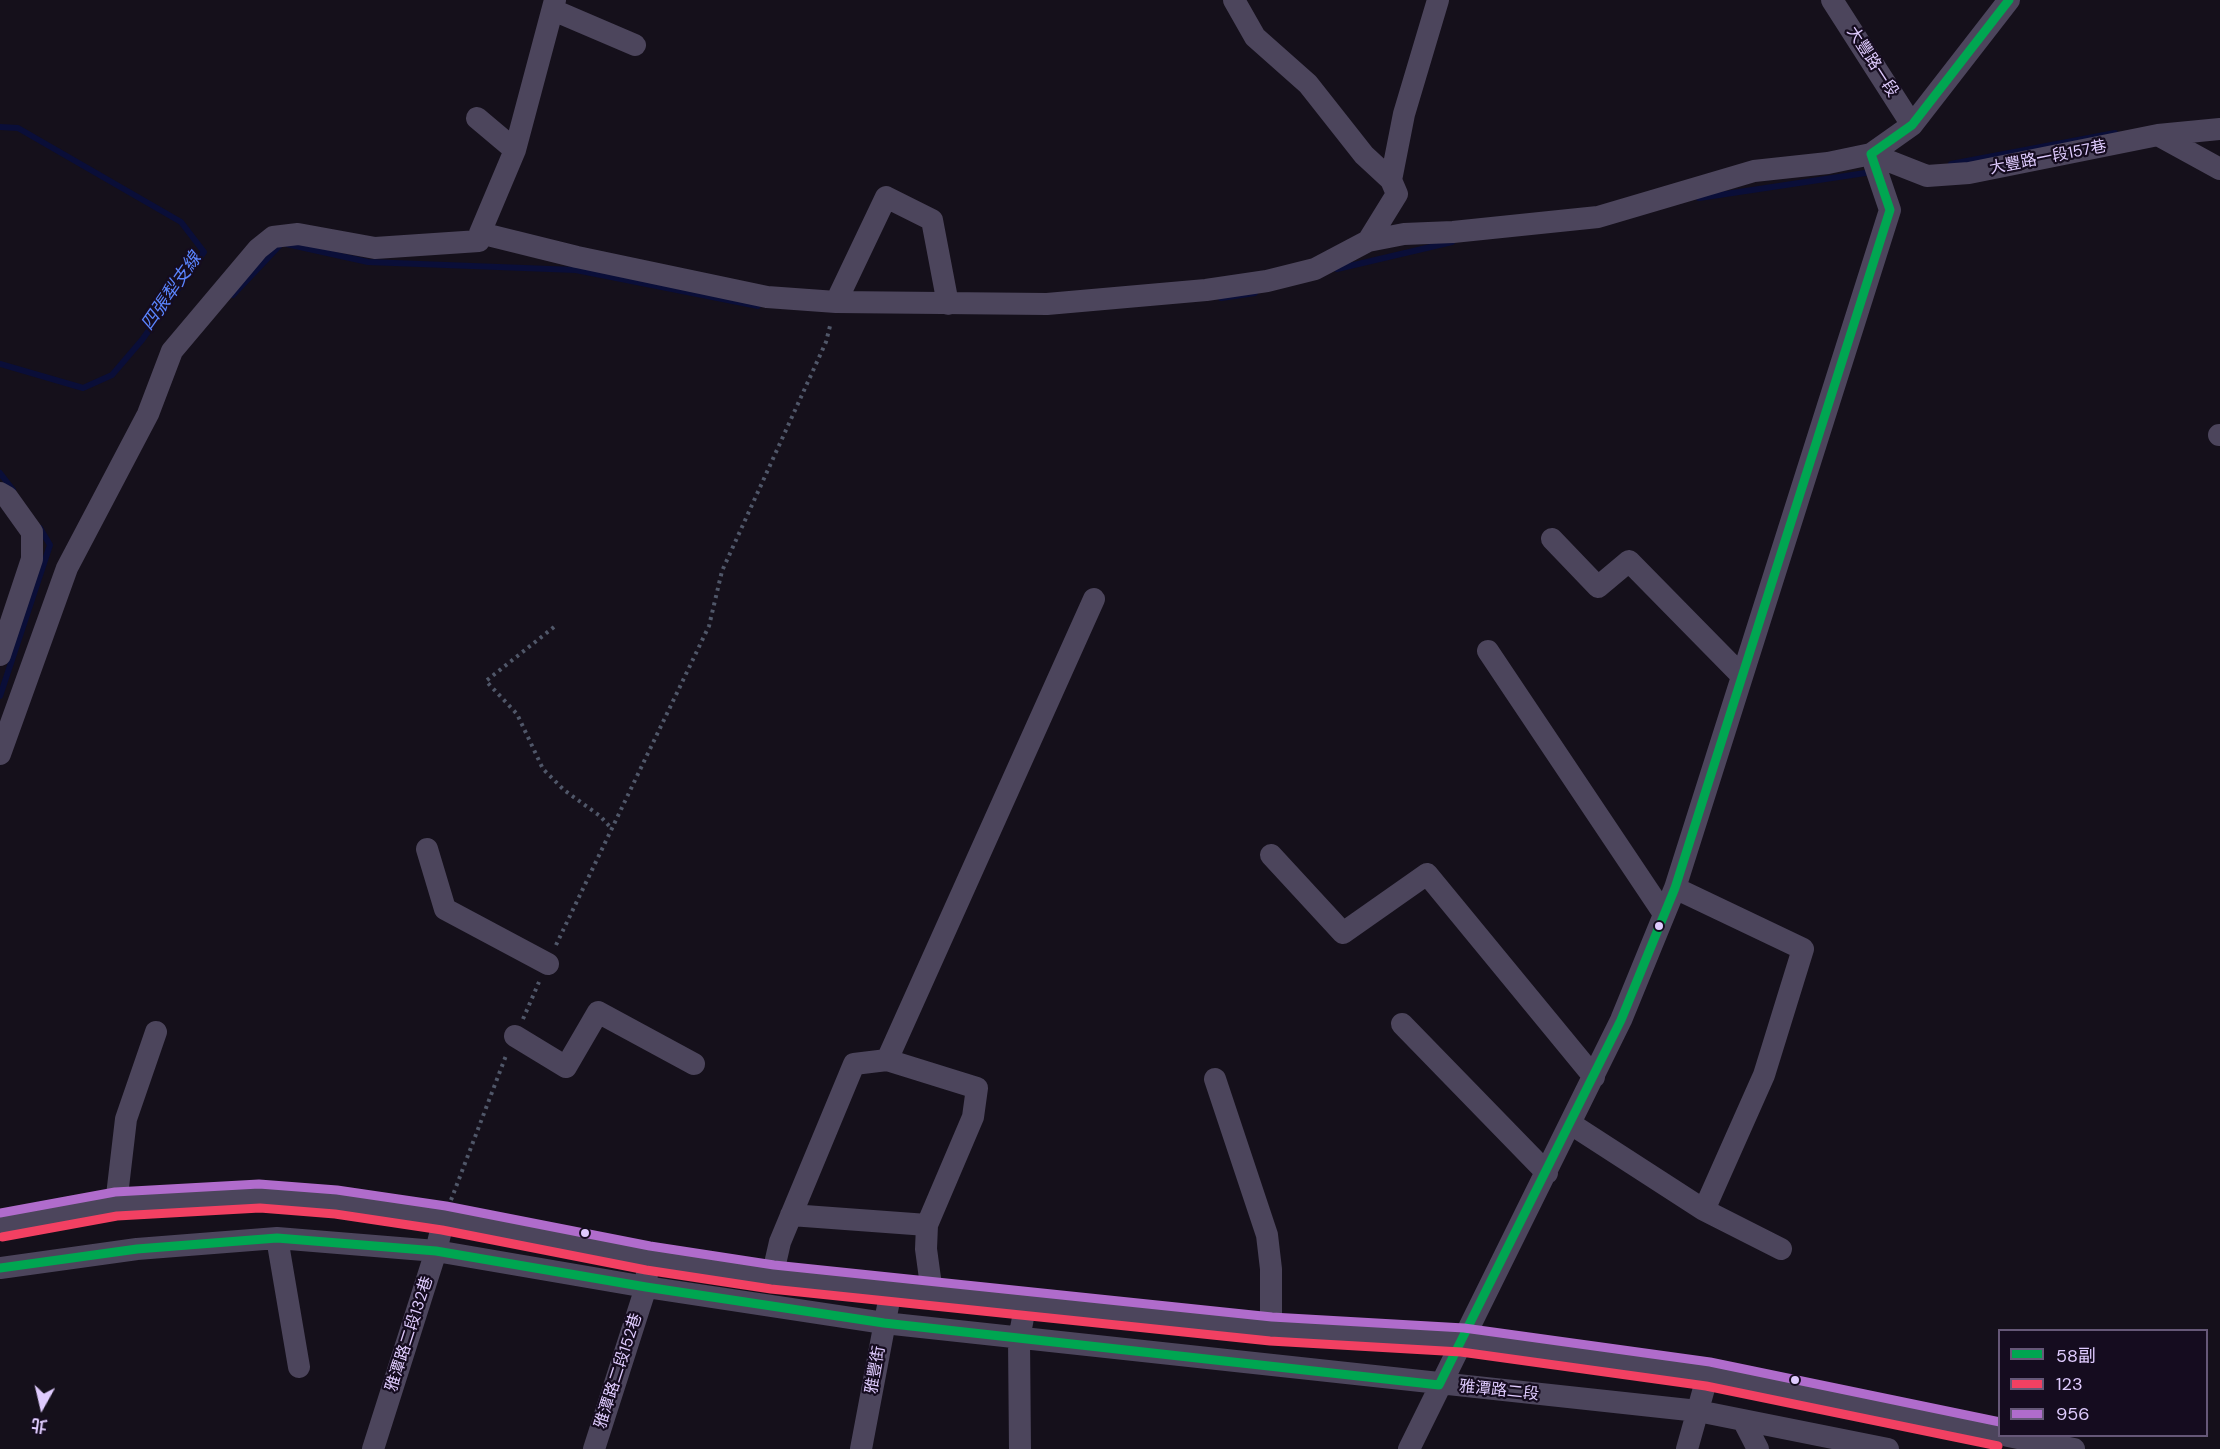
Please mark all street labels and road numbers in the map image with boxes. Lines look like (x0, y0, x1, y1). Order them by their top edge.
street label: 大豐路一段 (1842, 23, 1902, 101)
street label: 大豐路一段157巷 (1988, 137, 2108, 179)
street label: 雅潭路二段132巷 (382, 1274, 438, 1394)
street label: 雅潭路二段152巷 (591, 1311, 647, 1431)
street label: 雅豐街 (862, 1345, 890, 1395)
street label: 雅潭路二段 (1458, 1377, 1540, 1405)

